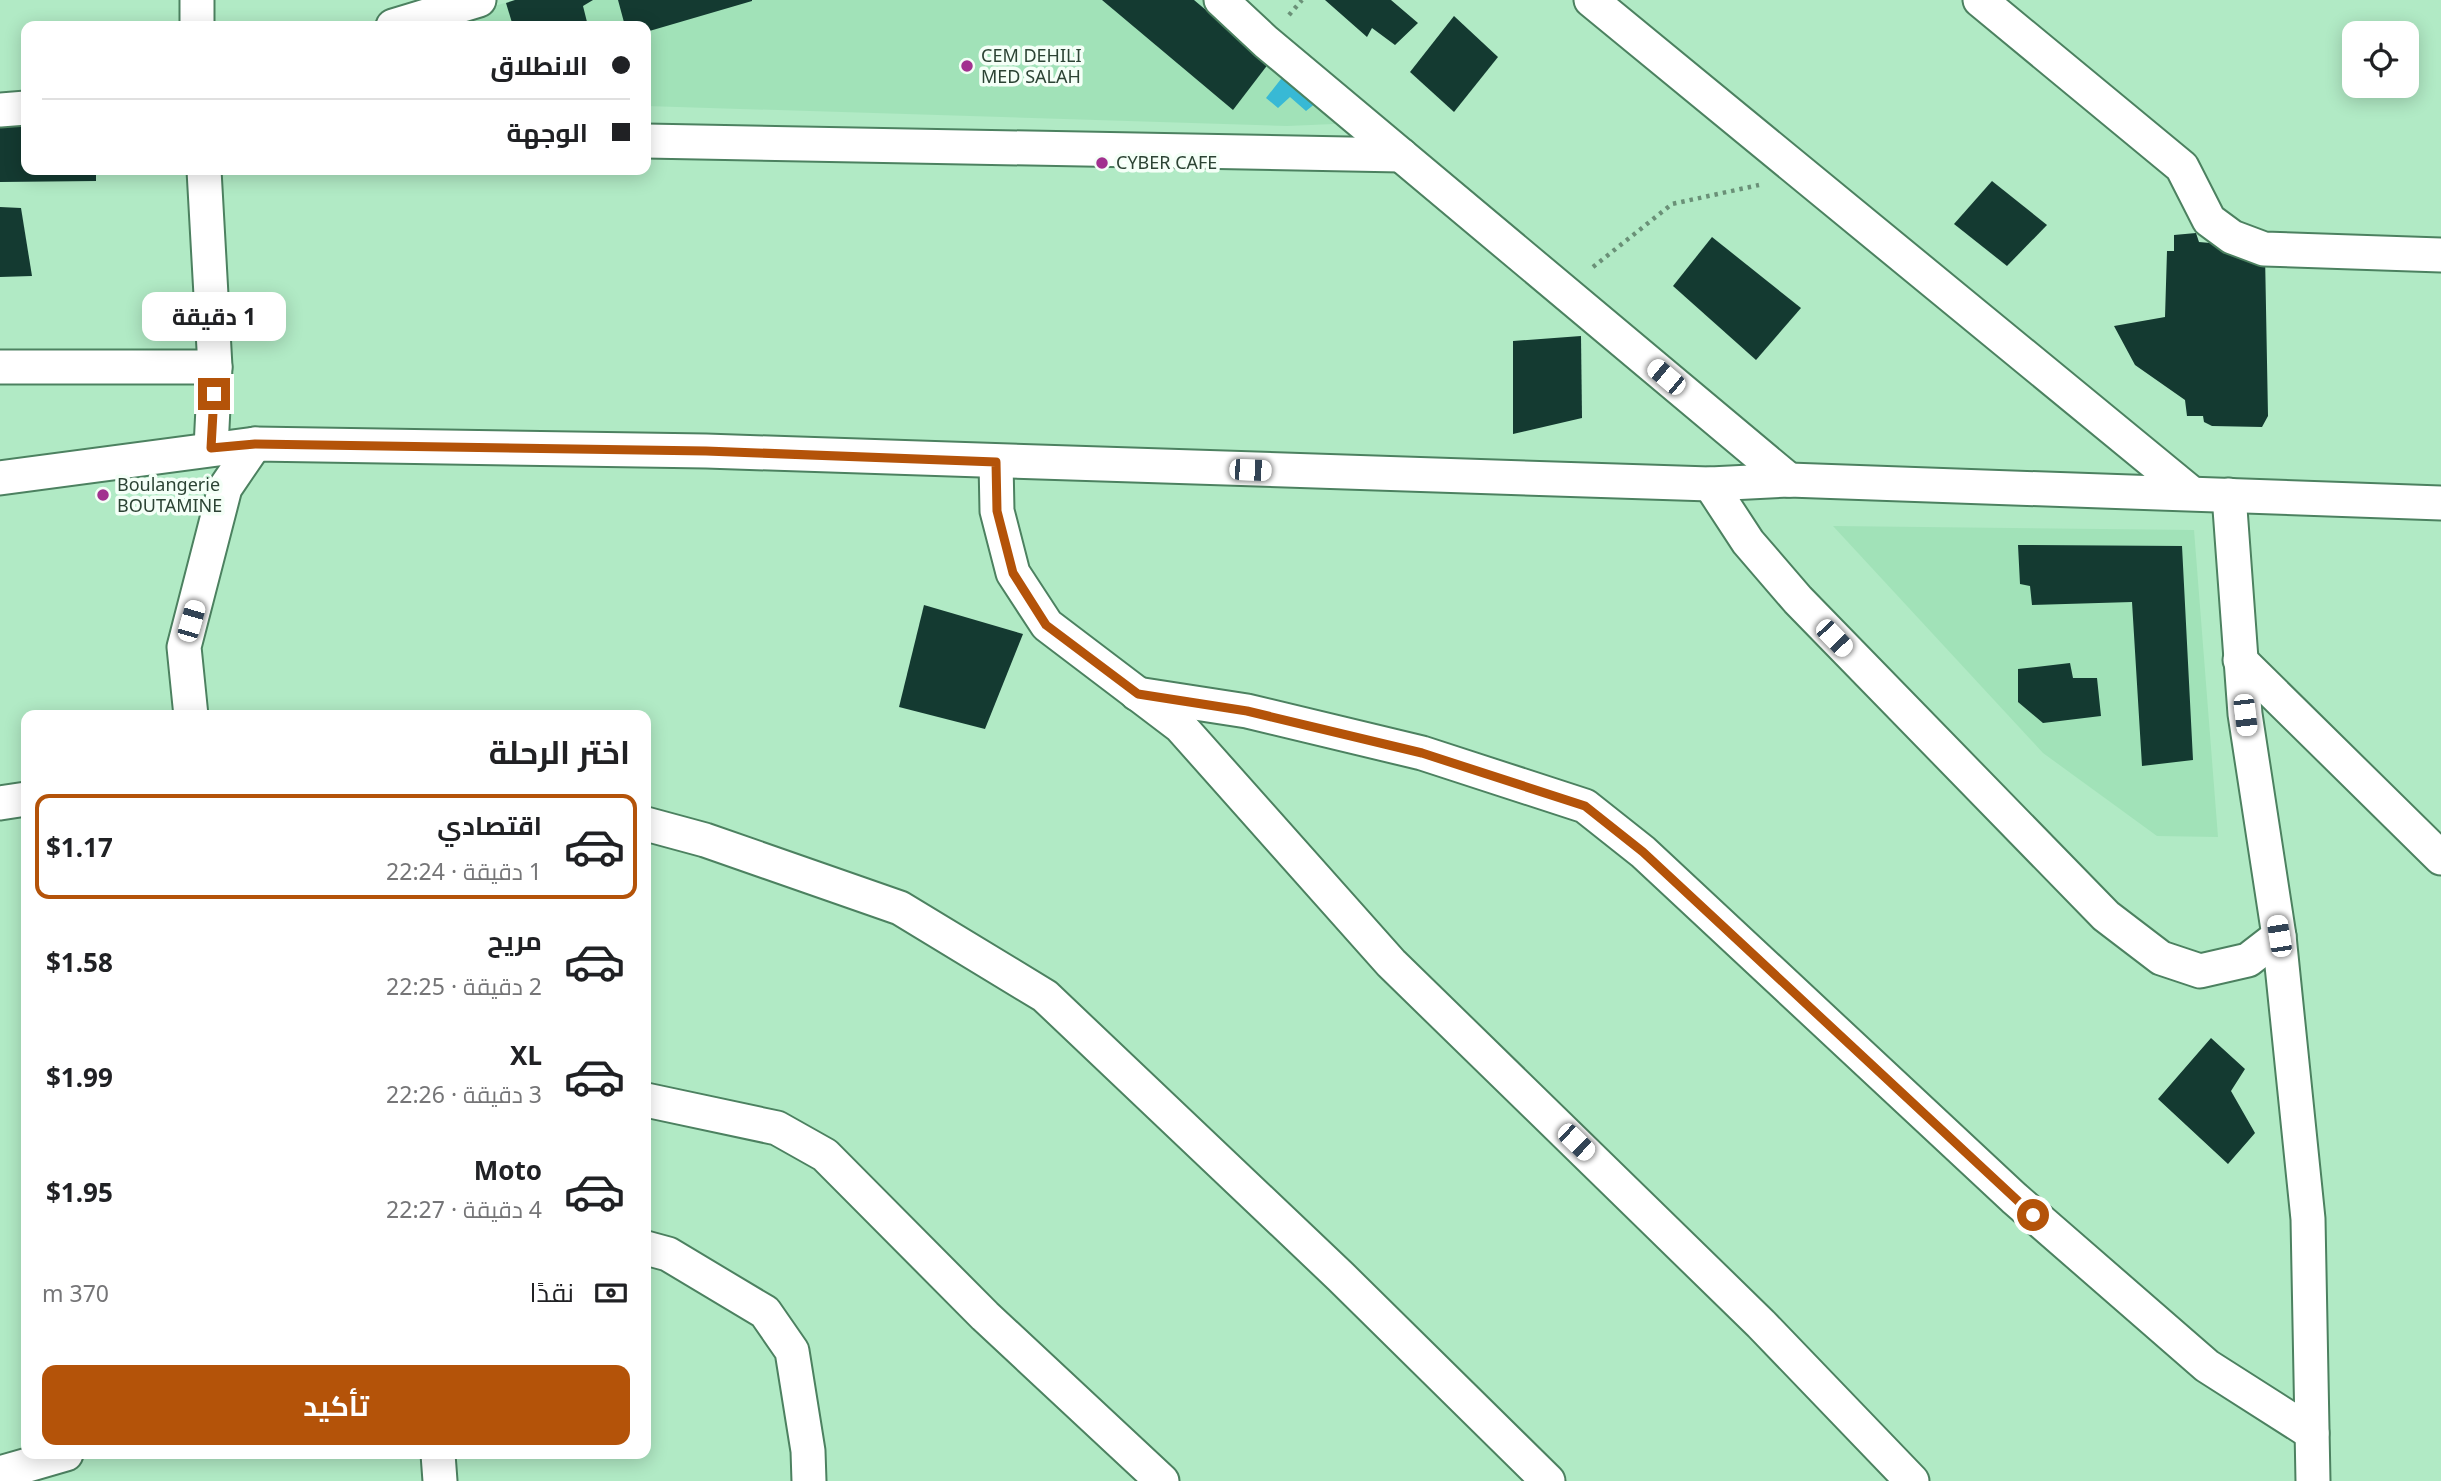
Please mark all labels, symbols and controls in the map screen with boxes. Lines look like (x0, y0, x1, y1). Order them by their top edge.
map controls (2342, 21, 2419, 98)
button: locate (2342, 21, 2419, 98)
place label: CEM DEHILI MED SALAH (981, 43, 1082, 88)
text: الانطلاق (490, 47, 588, 83)
marker: CEM DEHILI MED SALAH (959, 58, 975, 74)
text: الوجهة (507, 114, 588, 150)
place label: CYBER CAFE (1116, 150, 1217, 174)
marker: CYBER CAFE (1094, 155, 1110, 171)
callout: 1 دقيقة (142, 292, 286, 342)
text: 1 دقيقة (172, 300, 256, 332)
car (1644, 355, 1689, 399)
route end (198, 378, 230, 410)
car (1229, 459, 1272, 481)
place label: Boulangerie BOUTAMINE (117, 472, 222, 517)
marker: Boulangerie BOUTAMINE (95, 487, 111, 503)
car (176, 598, 207, 644)
car (1812, 616, 1857, 660)
car (2233, 693, 2258, 737)
text: اختر الرحلة (489, 730, 630, 773)
text: اقتصادي (437, 807, 542, 843)
icon: car (563, 815, 626, 878)
text: $1.17 (46, 829, 113, 865)
text: 1 دقيقة · 22:24 (386, 855, 542, 887)
car (2266, 914, 2293, 958)
text: مريح (487, 922, 542, 958)
icon: car (563, 930, 626, 993)
text: $1.58 (46, 944, 113, 980)
text: 2 دقيقة · 22:25 (386, 970, 542, 1002)
text: XL (510, 1037, 542, 1073)
icon: car (563, 1045, 626, 1108)
text: $1.99 (46, 1059, 113, 1095)
text: 3 دقيقة · 22:26 (386, 1078, 542, 1110)
car (1554, 1120, 1599, 1164)
text: Moto (474, 1152, 542, 1188)
icon: car (563, 1160, 626, 1223)
text: $1.95 (46, 1174, 113, 1210)
text: 4 دقيقة · 22:27 (386, 1193, 542, 1225)
route start (2017, 1199, 2049, 1231)
text: نقدًا (530, 1274, 574, 1310)
icon: cash (592, 1274, 630, 1312)
text: 370 m (42, 1277, 109, 1309)
button: تأكيد (42, 1365, 630, 1445)

